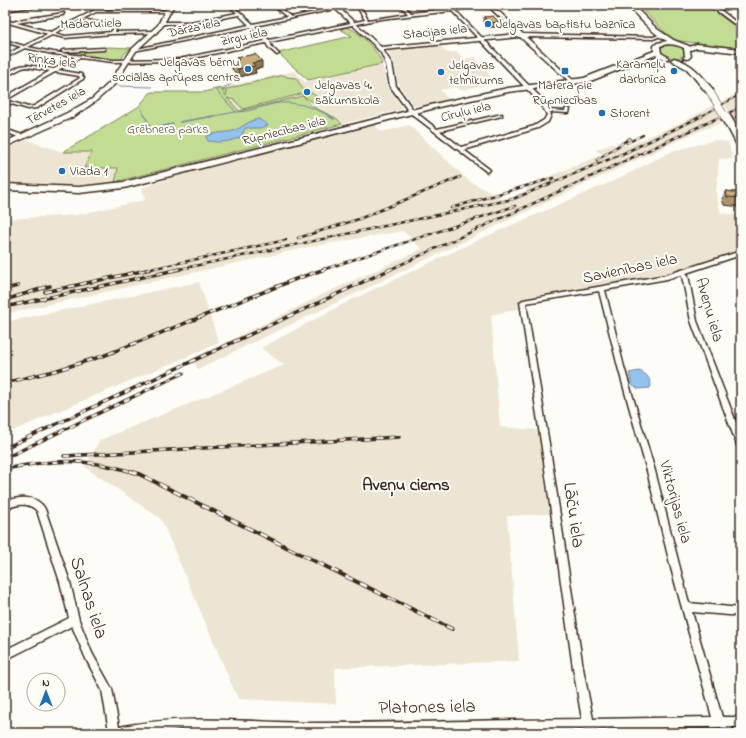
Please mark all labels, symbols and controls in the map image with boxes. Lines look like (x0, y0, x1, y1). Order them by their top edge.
street label: Madaru iela (60, 13, 122, 35)
street label: Dārza iela (165, 13, 222, 43)
place label: Jelgavas baptistu baznīca (496, 15, 635, 35)
street label: Stacijas iela (402, 19, 468, 45)
marker: Jelgavas baptistu baznīca (483, 19, 493, 29)
street label: Zirgu iela (219, 23, 269, 52)
street label: Riņķa iela (26, 48, 78, 74)
place label: Jelgavas bērnu sociālās aprūpes centrs (112, 53, 240, 87)
place label: Karameļu darbnīca (616, 55, 666, 89)
place label: Jelgavas tehnikums (449, 56, 504, 90)
marker: Jelgavas bērnu sociālās aprūpes centrs (243, 64, 253, 74)
marker: Mātera pie Rūpniecības (560, 66, 570, 76)
marker: Karameļu darbnīca (669, 66, 679, 76)
marker: Jelgavas tehnikums (436, 67, 446, 77)
place label: Jelgavas 4. sākumskola (315, 76, 379, 110)
place label: Mātera pie Rūpniecības (533, 76, 598, 110)
street label: Tērvetes iela (23, 82, 89, 130)
marker: Jelgavas 4. sākumskola (302, 87, 312, 97)
street label: Cīruļu iela (439, 97, 493, 127)
place label: Storent (610, 104, 651, 123)
marker: Storent (597, 108, 607, 118)
street label: Rūpniecības iela (240, 111, 328, 151)
park label: Grēbnera parks (127, 120, 209, 139)
place label: Viada 1 (69, 162, 108, 181)
marker: Viada 1 (57, 166, 67, 176)
street label: Savienības iela (580, 247, 680, 291)
street label: Aveņu iela (688, 275, 730, 345)
street label: Viktorijas iela (652, 457, 698, 546)
district label: Aveņu ciems (362, 473, 450, 498)
street label: Lāču iela (555, 480, 591, 550)
street label: Salnas iela (62, 553, 114, 643)
north arrow (26, 672, 66, 712)
text: N (42, 675, 50, 691)
street label: Platones iela (378, 694, 476, 722)

